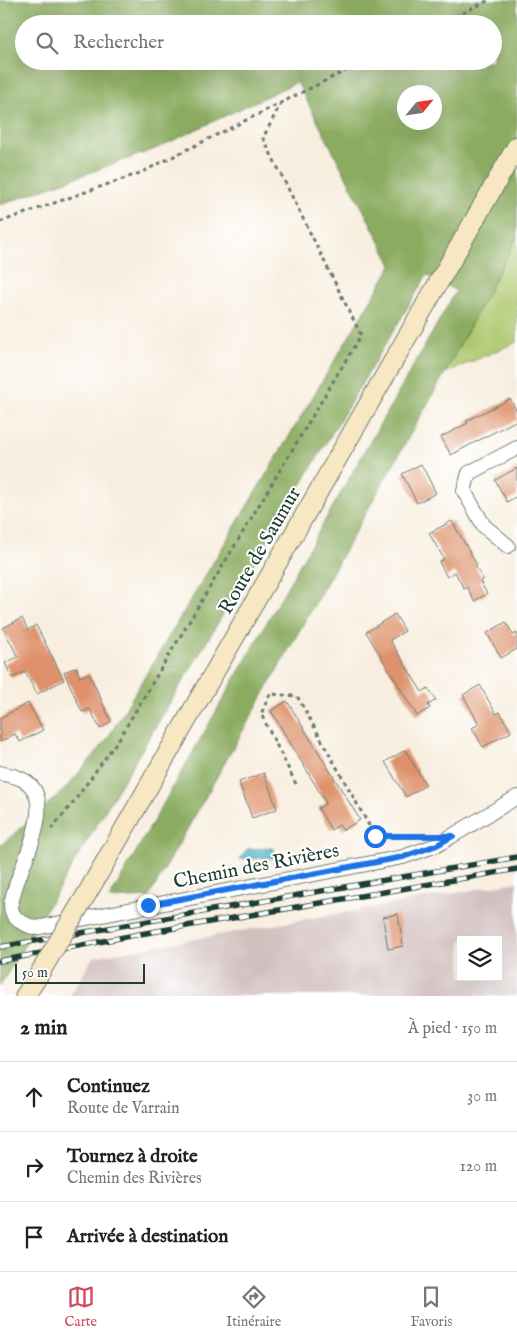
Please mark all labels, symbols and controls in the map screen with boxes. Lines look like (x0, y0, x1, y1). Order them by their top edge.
search box (15, 15, 502, 70)
icon: search (33, 29, 61, 57)
text: Rechercher (73, 31, 164, 55)
north arrow (397, 85, 442, 130)
street label: Route de Saumur (214, 482, 307, 619)
route start (364, 825, 387, 848)
street label: Chemin des Rivières (171, 838, 341, 895)
route end (137, 894, 160, 917)
map controls (457, 936, 502, 981)
button: layers (457, 936, 502, 981)
scale bar (15, 961, 145, 984)
text: 50 m (22, 964, 48, 982)
text: 2 min (20, 1015, 67, 1042)
text: À pied · 150 m (408, 1019, 497, 1039)
text: Continuez (67, 1075, 150, 1099)
icon: ahead (20, 1083, 48, 1111)
text: 30 m (467, 1087, 497, 1107)
text: Route de Varrain (67, 1099, 179, 1119)
text: Tournez à droite (67, 1145, 198, 1169)
icon: right (20, 1153, 48, 1181)
text: 120 m (460, 1157, 497, 1177)
text: Chemin des Rivières (67, 1169, 202, 1189)
icon: arrive (20, 1223, 48, 1251)
text: Arrivée à destination (67, 1225, 228, 1249)
tab: Carte (65, 1283, 97, 1331)
tab: Itinéraire (226, 1283, 281, 1331)
tab: Favoris (410, 1283, 452, 1331)

